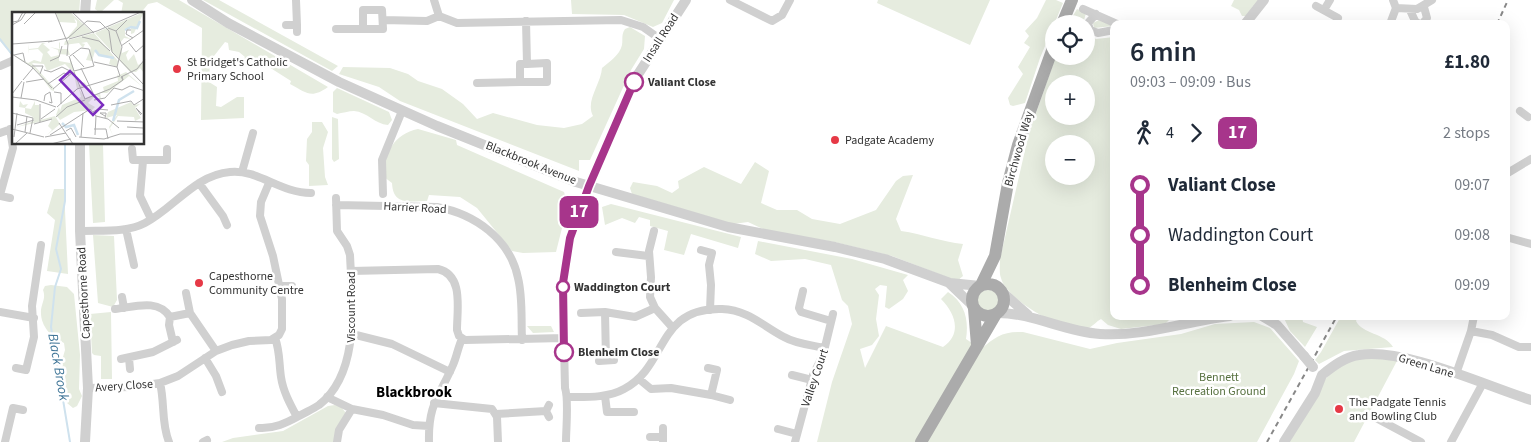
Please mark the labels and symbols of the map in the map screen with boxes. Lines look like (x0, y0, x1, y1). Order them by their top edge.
street label: Insall Road (639, 10, 683, 66)
inset map (12, 12, 145, 145)
place label: St Bridget's Catholic Primary School (187, 54, 288, 85)
marker: St Bridget's Catholic Primary School (171, 63, 183, 75)
marker: Valiant Close (624, 72, 644, 92)
place label: Valiant Close (647, 74, 716, 91)
street label: Birchwood Way (1000, 109, 1038, 189)
place label: Padgate Academy (845, 132, 934, 149)
marker: Padgate Academy (829, 134, 841, 146)
street label: Blackbrook Avenue (483, 137, 579, 189)
line badge: 17 (556, 196, 602, 228)
street label: Harrier Road (383, 198, 447, 218)
street label: Capesthorne Road (73, 247, 95, 339)
place label: Capesthorne Community Centre (209, 268, 304, 299)
street label: Viscount Road (343, 271, 360, 343)
marker: Capesthorne Community Centre (193, 277, 205, 289)
place label: Waddington Court (574, 279, 671, 296)
marker: Waddington Court (556, 280, 570, 294)
water label: Black Brook (42, 332, 74, 403)
marker: Blenheim Close (554, 342, 574, 362)
place label: Blenheim Close (578, 344, 659, 361)
street label: Valley Court (797, 347, 833, 409)
street label: Green Lane (1396, 350, 1456, 382)
park label: Bennett Recreation Ground (1172, 369, 1266, 400)
street label: Avery Close (95, 376, 153, 396)
district label: Blackbrook (376, 382, 453, 403)
place label: The Padgate Tennis and Bowling Club (1349, 394, 1446, 425)
marker: The Padgate Tennis and Bowling Club (1333, 403, 1345, 415)

